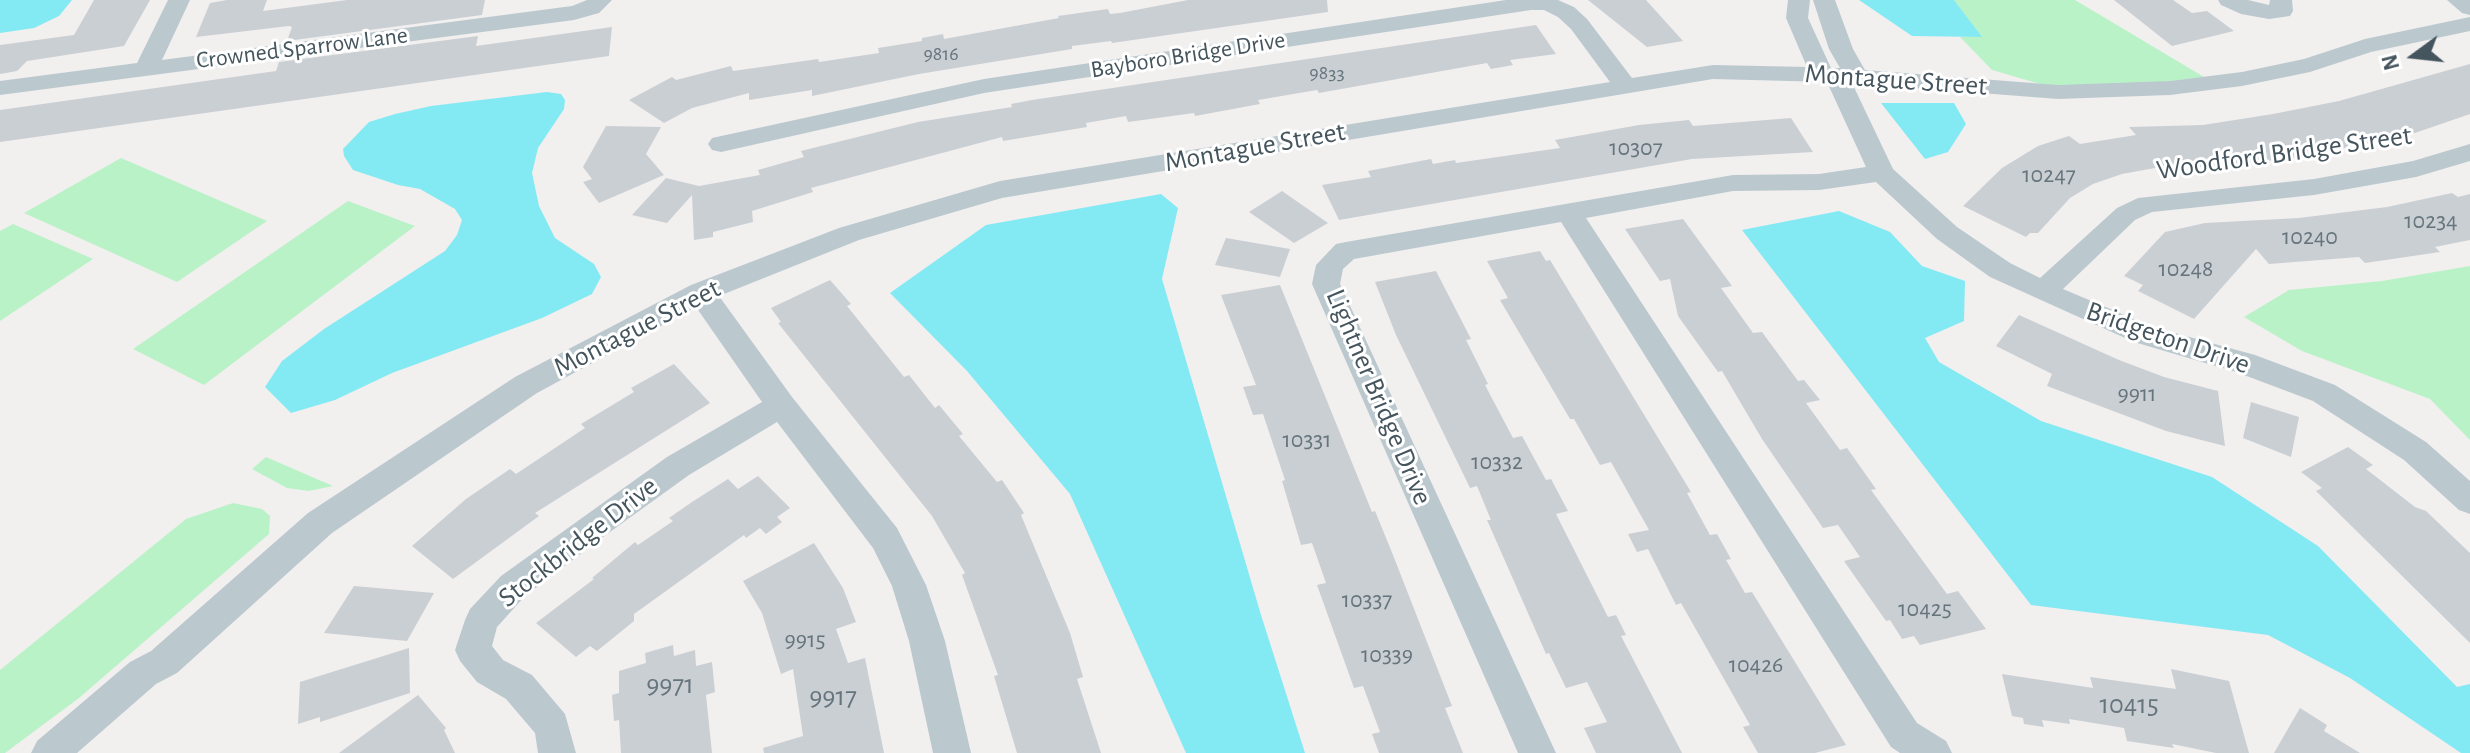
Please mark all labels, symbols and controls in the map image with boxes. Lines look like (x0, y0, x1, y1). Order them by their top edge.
north arrow (2374, 16, 2454, 96)
street label: Crowned Sparrow Lane (195, 21, 409, 75)
street label: Bayboro Bridge Drive (1089, 25, 1287, 85)
house number: 9816 (923, 42, 959, 66)
text: N (2378, 52, 2403, 72)
street label: Montague Street (1804, 57, 1988, 103)
house number: 9833 (1309, 61, 1345, 85)
street label: Montague Street (1162, 115, 1348, 179)
street label: Woodford Bridge Street (2154, 118, 2414, 188)
house number: 10307 (1609, 134, 1663, 162)
house number: 10247 (2022, 161, 2076, 189)
house number: 10234 (2404, 207, 2458, 235)
house number: 10240 (2282, 223, 2338, 251)
house number: 10248 (2159, 255, 2213, 283)
street label: Montague Street (548, 272, 726, 384)
street label: Lightner Bridge Drive (1318, 284, 1440, 510)
street label: Bridgeton Drive (2082, 294, 2254, 382)
house number: 9911 (2117, 380, 2157, 408)
house number: 10331 (1283, 426, 1331, 454)
house number: 10332 (1471, 448, 1523, 476)
street label: Stockbridge Drive (492, 469, 664, 615)
house number: 10337 (1342, 586, 1392, 614)
house number: 10425 (1898, 595, 1952, 623)
house number: 9915 (785, 626, 825, 654)
house number: 10339 (1361, 641, 1413, 669)
house number: 10426 (1729, 651, 1783, 679)
house number: 9971 (646, 668, 694, 702)
house number: 9917 (809, 680, 857, 714)
house number: 10415 (2099, 688, 2159, 722)

